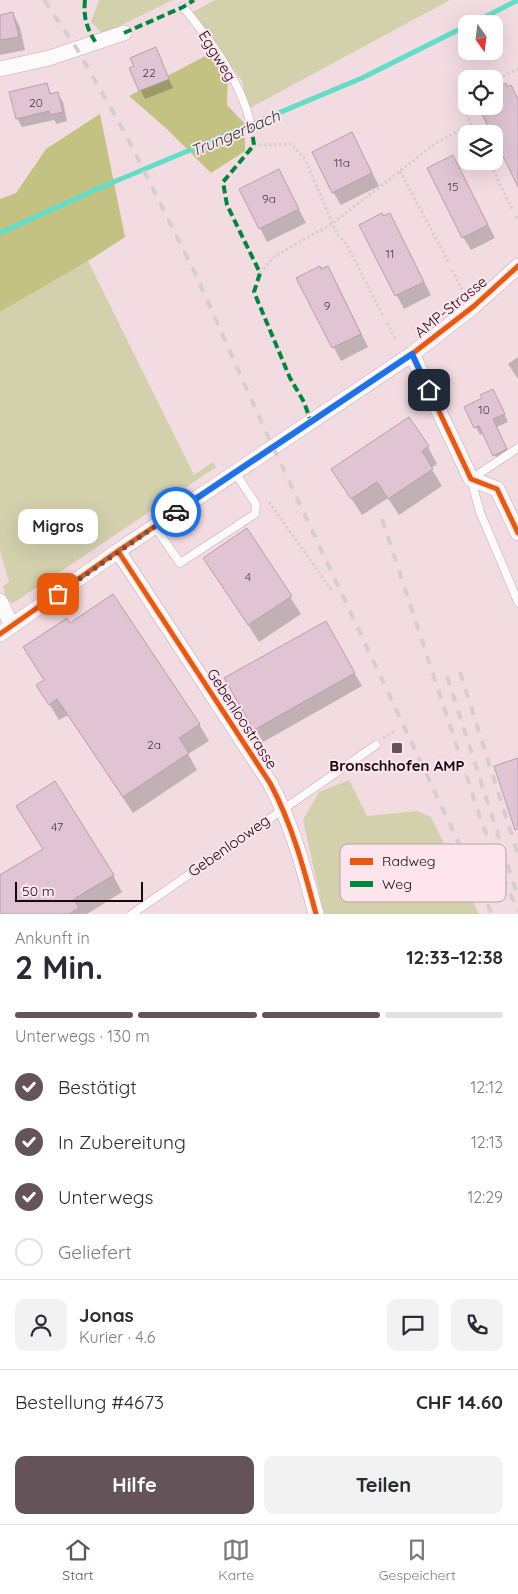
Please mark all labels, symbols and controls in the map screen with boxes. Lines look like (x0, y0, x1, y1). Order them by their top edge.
north arrow (458, 15, 502, 60)
map controls (458, 15, 503, 170)
street label: Eggweg (194, 27, 240, 85)
house number: 22 (142, 65, 156, 80)
button: locate (458, 70, 503, 115)
house number: 20 (29, 95, 43, 110)
water label: Trungerbach (187, 105, 283, 161)
button: layers (458, 125, 503, 170)
house number: 11a (334, 155, 350, 170)
house number: 15 (448, 179, 458, 194)
house number: 9a (262, 191, 276, 206)
house number: 11 (386, 246, 394, 261)
street label: AMP-Strasse (411, 272, 491, 342)
house number: 9 (324, 298, 331, 313)
pin (408, 369, 450, 411)
icon: home (415, 376, 443, 404)
house number: 10 (478, 402, 490, 417)
courier (151, 487, 201, 537)
icon: car (162, 498, 190, 526)
callout: Migros (18, 509, 98, 544)
text: Migros (32, 516, 84, 536)
house number: 4 (245, 569, 251, 584)
pin (37, 573, 79, 615)
icon: bag (44, 580, 72, 608)
street label: Gebenloostrasse (203, 665, 282, 773)
house number: 2a (147, 737, 161, 752)
marker: Bronschhofen AMP (390, 741, 404, 755)
place label: Bronschhofen AMP (329, 756, 465, 775)
street label: Gebenlooweg (184, 810, 273, 881)
house number: 47 (51, 819, 63, 834)
legend (340, 844, 506, 902)
text: Radweg (382, 852, 436, 870)
text: Weg (382, 875, 412, 893)
scale bar (15, 879, 142, 902)
text: 50 m (22, 882, 55, 900)
text: Ankunft in (15, 928, 90, 948)
text: 12:33–12:38 (406, 945, 503, 969)
text: 2 Min. (15, 947, 103, 987)
text: Unterwegs · 130 m (15, 1026, 150, 1046)
icon: check (15, 1073, 43, 1101)
text: Bestätigt (58, 1075, 137, 1099)
text: 12:12 (470, 1077, 503, 1097)
icon: check (15, 1128, 43, 1156)
text: In Zubereitung (58, 1130, 186, 1154)
text: 12:13 (471, 1132, 503, 1152)
icon: check (15, 1183, 43, 1211)
text: Unterwegs (58, 1185, 153, 1209)
text: 12:29 (467, 1187, 503, 1207)
text: Geliefert (58, 1240, 132, 1264)
button: person (15, 1299, 67, 1351)
button: chat (387, 1299, 439, 1351)
button: phone (451, 1299, 503, 1351)
text: Jonas (79, 1303, 134, 1327)
text: Kurier · 4.6 (79, 1327, 155, 1347)
text: Bestellung #4673 (15, 1390, 164, 1414)
text: CHF 14.60 (416, 1390, 503, 1414)
button: Hilfe (15, 1456, 254, 1514)
button: Teilen (264, 1456, 503, 1514)
tab: Start (62, 1536, 94, 1584)
tab: Karte (218, 1536, 254, 1584)
tab: Gespeichert (379, 1536, 456, 1584)

